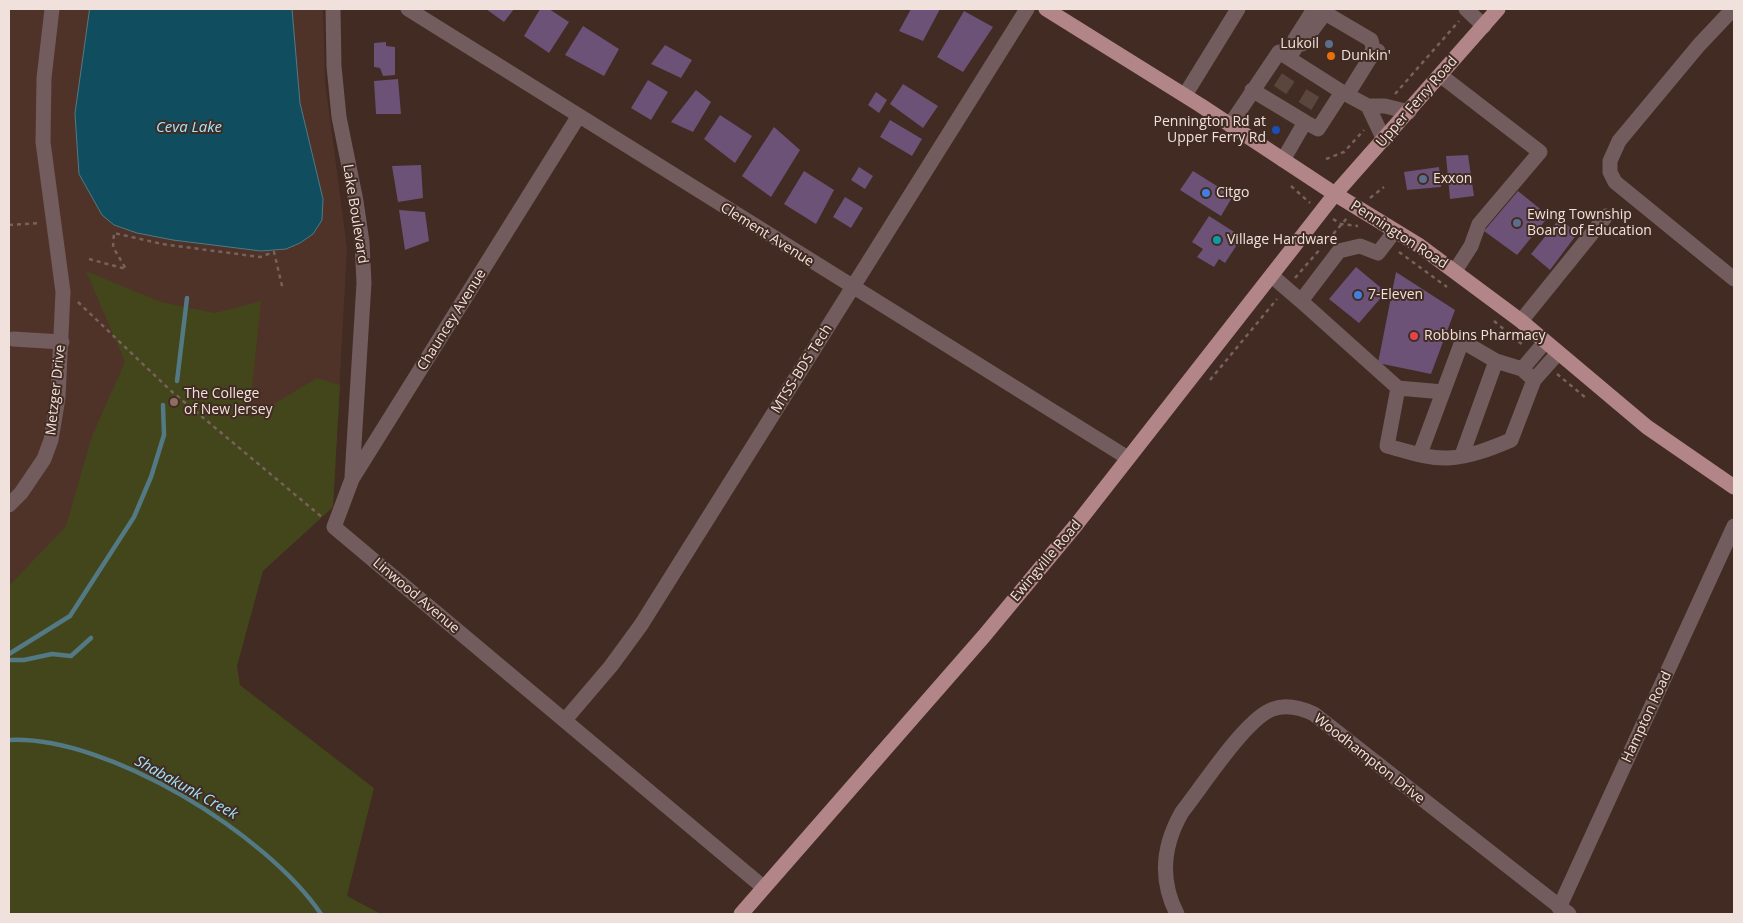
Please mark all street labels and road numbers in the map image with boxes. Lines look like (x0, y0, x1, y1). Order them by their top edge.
street label: Upper Ferry Road (1373, 53, 1461, 151)
street label: Lake Boulevard (339, 163, 371, 265)
street label: Pennington Road (1347, 197, 1451, 273)
street label: Clement Avenue (717, 200, 817, 270)
street label: Chauncey Avenue (414, 266, 490, 374)
street label: MTSS-BDS Tech (768, 321, 836, 417)
street label: Metzger Drive (43, 344, 69, 436)
street label: Ewingville Road (1007, 517, 1085, 605)
street label: Linwood Avenue (369, 555, 463, 637)
street label: Hampton Road (1619, 669, 1675, 765)
street label: Woodhampton Drive (1310, 710, 1428, 808)

